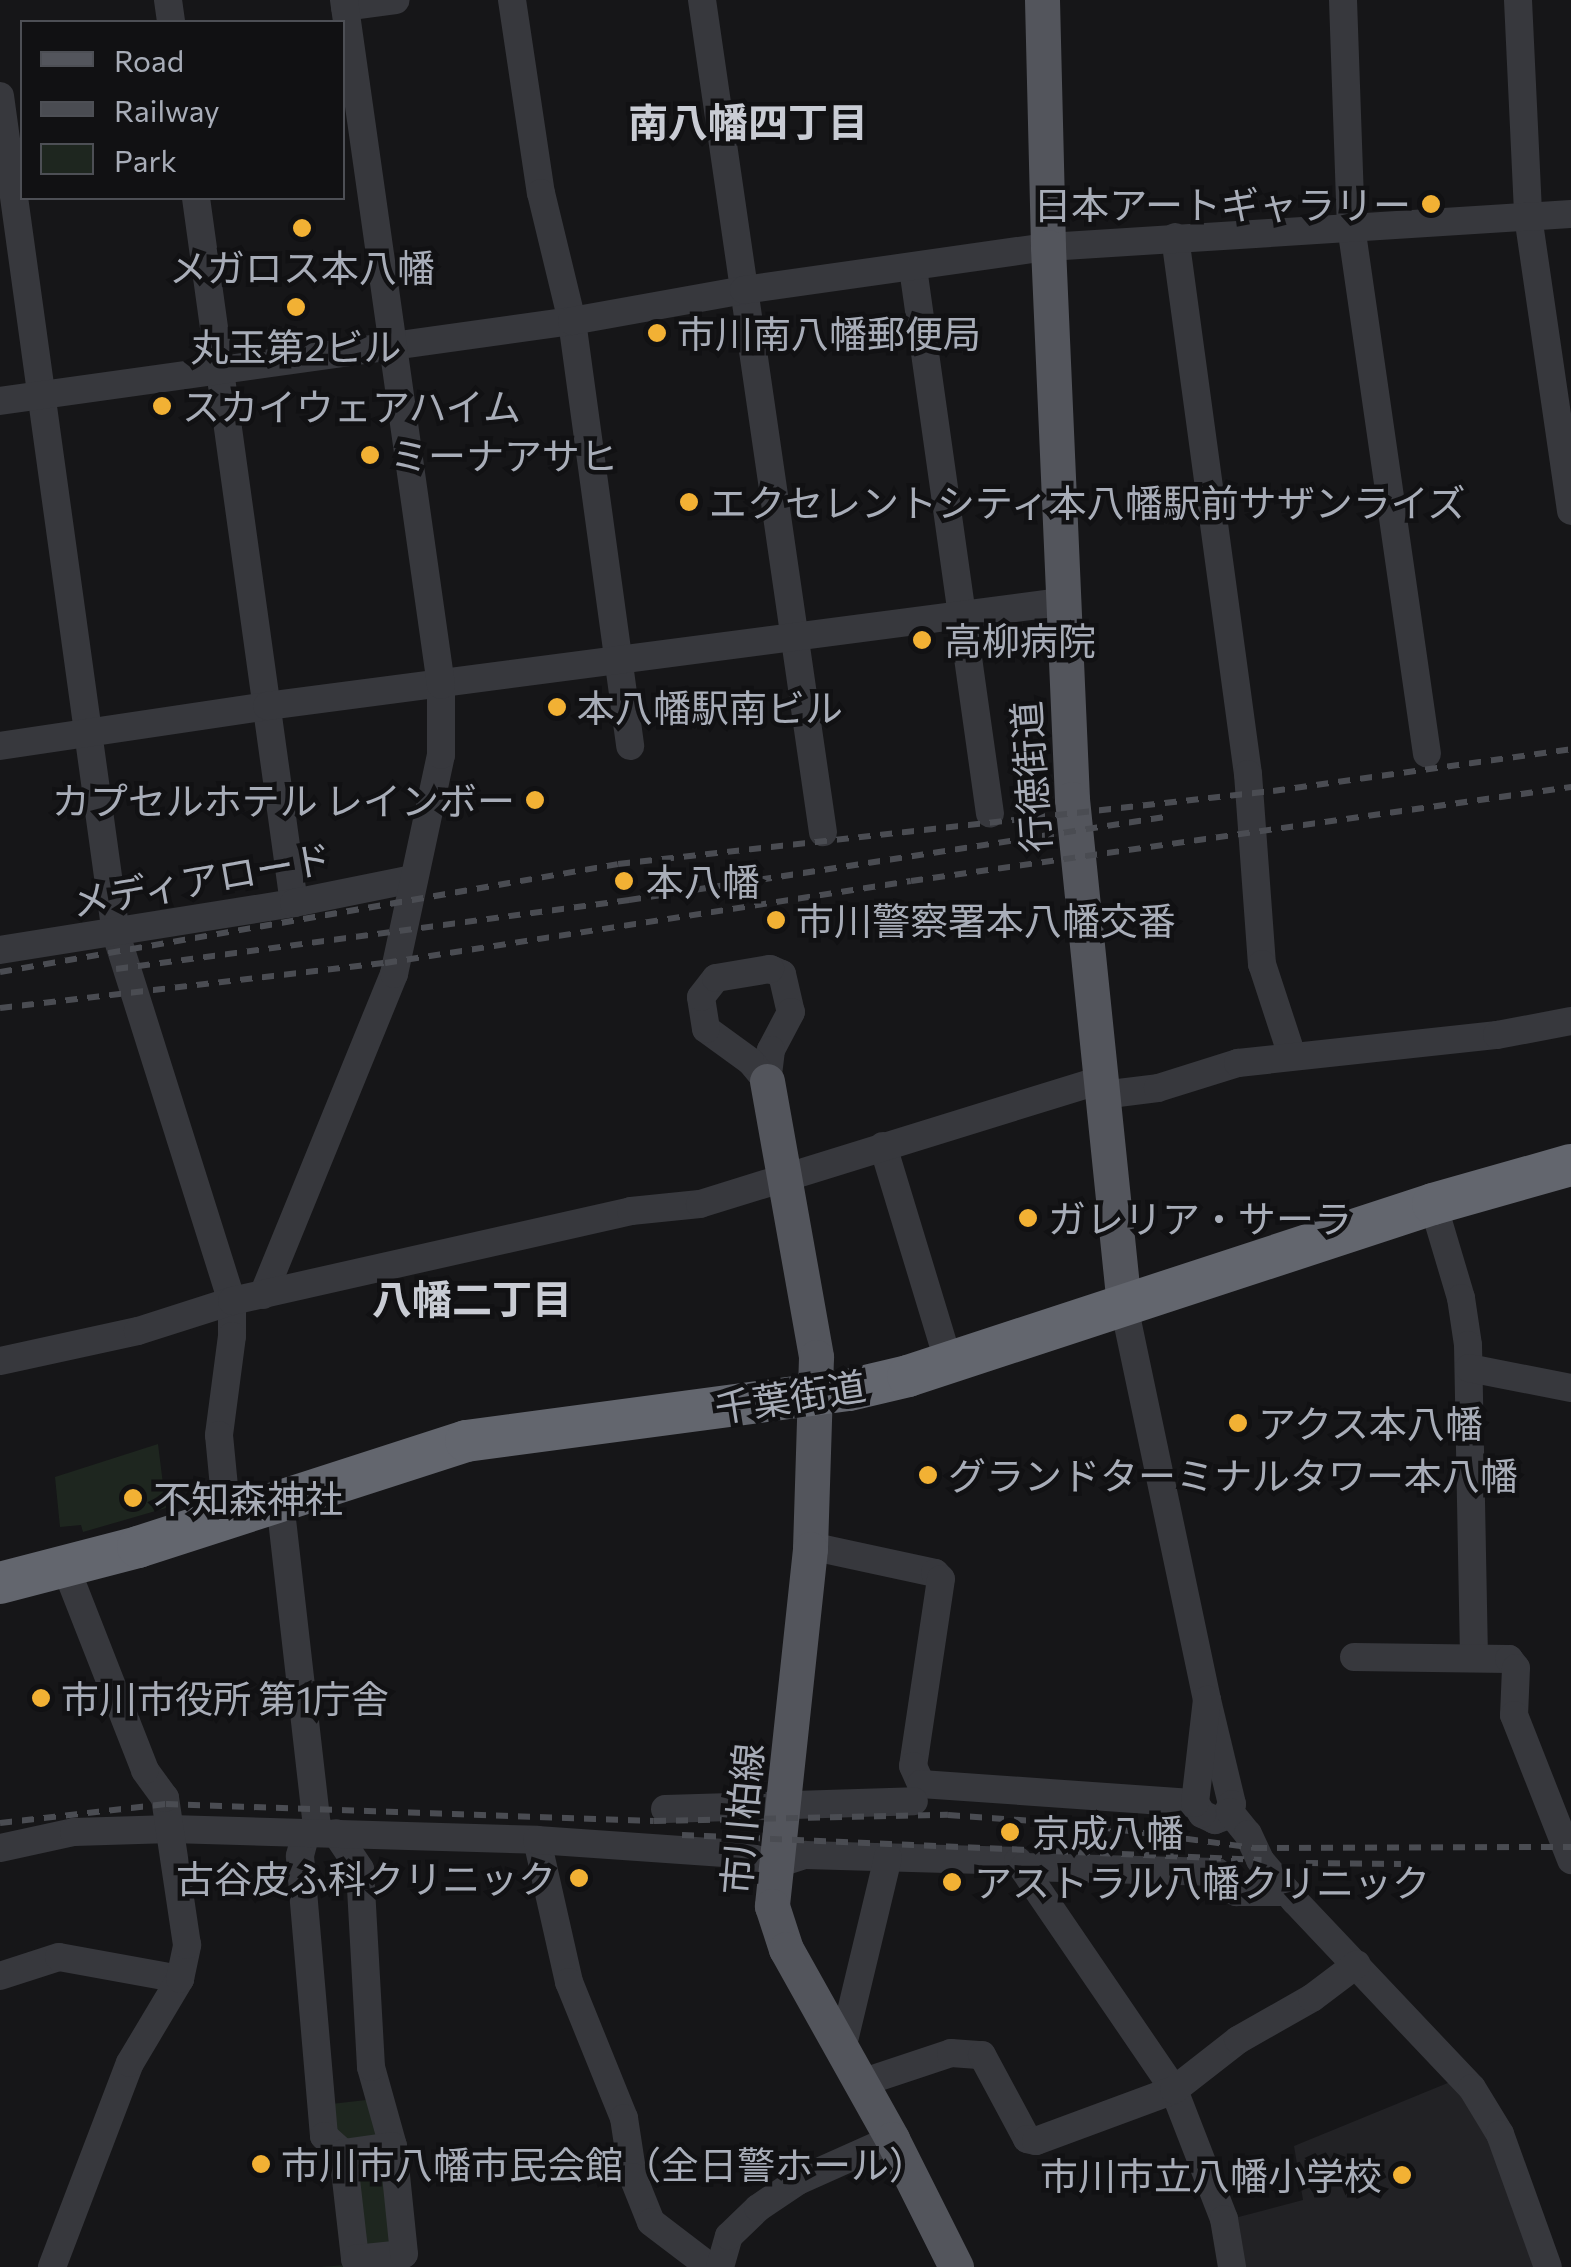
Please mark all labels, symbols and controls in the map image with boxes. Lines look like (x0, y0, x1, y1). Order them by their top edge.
legend (20, 20, 345, 200)
text: Road (114, 41, 184, 78)
text: Railway (114, 91, 220, 128)
district label: 南八幡四丁目 (628, 97, 868, 145)
text: Park (114, 141, 177, 178)
place label: 日本アートギャラリー (1033, 181, 1411, 227)
marker: 日本アートギャラリー (1420, 193, 1442, 215)
marker: メガロス本八幡 (291, 217, 313, 239)
place label: メガロス本八幡 (169, 244, 435, 290)
marker: 丸玉第2ビル (285, 296, 307, 318)
place label: 市川南八幡郵便局 (677, 310, 981, 356)
marker: 市川南八幡郵便局 (646, 322, 668, 344)
place label: 丸玉第2ビル (190, 323, 402, 369)
place label: スカイウェアハイム (182, 383, 524, 429)
marker: スカイウェアハイム (151, 395, 173, 417)
place label: ミーナアサヒ (390, 432, 618, 478)
marker: ミーナアサヒ (359, 444, 381, 466)
place label: エクセレントシティ本八幡駅前サザンライズ (709, 479, 1469, 525)
marker: エクセレントシティ本八幡駅前サザンライズ (678, 491, 700, 513)
place label: 高柳病院 (944, 617, 1096, 663)
marker: 高柳病院 (909, 627, 935, 653)
place label: 本八幡駅南ビル (577, 684, 843, 730)
marker: 本八幡駅南ビル (546, 696, 568, 718)
street label: 行徳街道 (1002, 700, 1058, 854)
place label: カプセルホテル レインボー (52, 777, 515, 823)
marker: カプセルホテル レインボー (524, 789, 546, 811)
street label: メディアロード (66, 833, 336, 925)
place label: 本八幡 (646, 858, 760, 904)
marker: 本八幡 (611, 868, 637, 894)
place label: 市川警察署本八幡交番 (796, 897, 1176, 943)
marker: 市川警察署本八幡交番 (765, 909, 787, 931)
place label: ガレリア・サーラ (1048, 1195, 1352, 1241)
marker: ガレリア・サーラ (1017, 1207, 1039, 1229)
district label: 八幡二丁目 (372, 1274, 572, 1322)
street label: 千葉街道 (711, 1362, 869, 1430)
place label: アクス本八幡 (1258, 1400, 1486, 1446)
marker: アクス本八幡 (1227, 1412, 1249, 1434)
place label: グランドターミナルタワー本八幡 (948, 1452, 1518, 1498)
marker: グランドターミナルタワー本八幡 (917, 1464, 939, 1486)
place label: 不知森神社 (153, 1475, 343, 1521)
marker: 不知森神社 (122, 1487, 144, 1509)
place label: 市川市役所 第1庁舎 (61, 1675, 389, 1721)
marker: 市川市役所 第1庁舎 (30, 1687, 52, 1709)
street label: 市川柏線 (712, 1741, 770, 1897)
place label: 京成八幡 (1032, 1809, 1184, 1855)
marker: 京成八幡 (997, 1819, 1023, 1845)
place label: 古谷皮ふ科クリニック (176, 1855, 556, 1901)
place label: アストラル八幡クリニック (974, 1859, 1430, 1905)
marker: 古谷皮ふ科クリニック (566, 1865, 592, 1891)
marker: アストラル八幡クリニック (939, 1869, 965, 1895)
place label: 市川市八幡市民会館（全日警ホール） (281, 2141, 927, 2187)
place label: 市川市立八幡小学校 (1040, 2152, 1382, 2198)
marker: 市川市八幡市民会館（全日警ホール） (250, 2153, 272, 2175)
marker: 市川市立八幡小学校 (1391, 2164, 1413, 2186)

